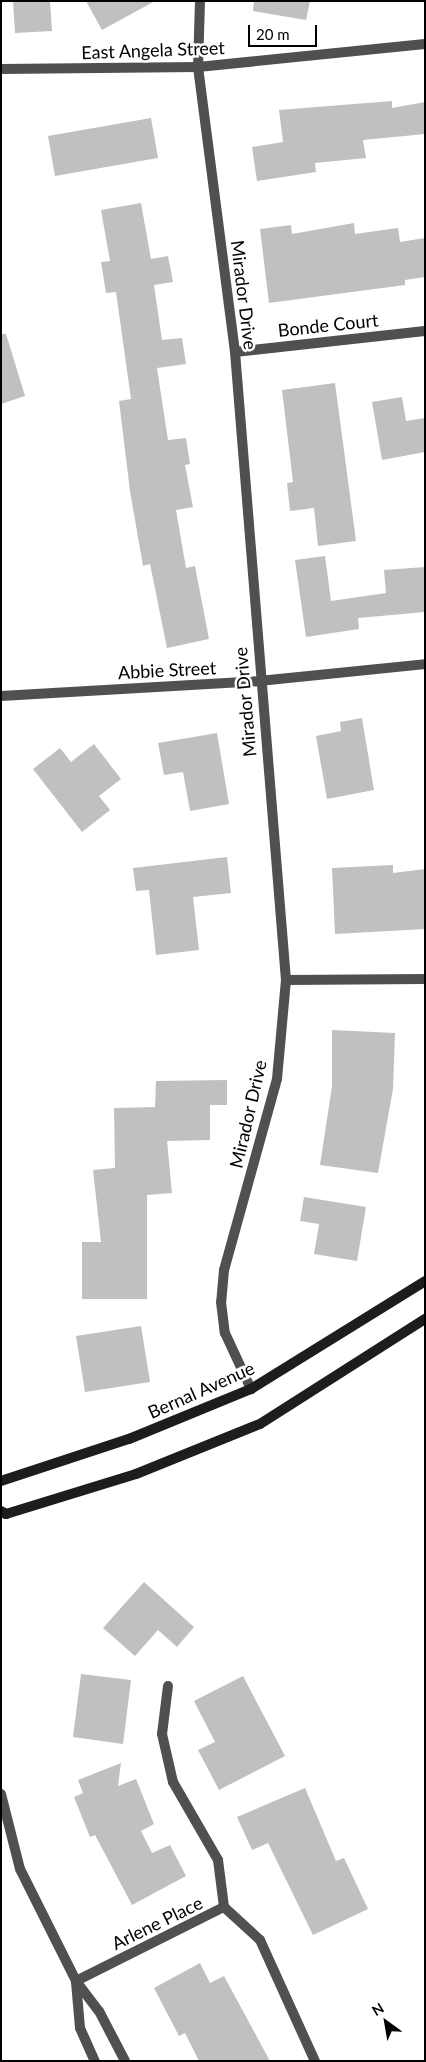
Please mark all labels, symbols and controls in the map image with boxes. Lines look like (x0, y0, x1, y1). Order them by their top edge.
scale bar (251, 15, 320, 47)
text: 20 m (256, 25, 290, 43)
street label: East Angela Street (81, 37, 225, 63)
street label: Mirador Drive (227, 239, 261, 351)
street label: Bonde Court (277, 309, 379, 341)
street label: Mirador Drive (229, 646, 261, 758)
street label: Abbie Street (117, 657, 217, 683)
street label: Mirador Drive (225, 1058, 271, 1170)
street label: Bernal Avenue (144, 1357, 258, 1423)
street label: Arlene Place (108, 1892, 206, 1954)
north arrow (361, 1997, 411, 2047)
text: N (369, 1999, 387, 2019)

